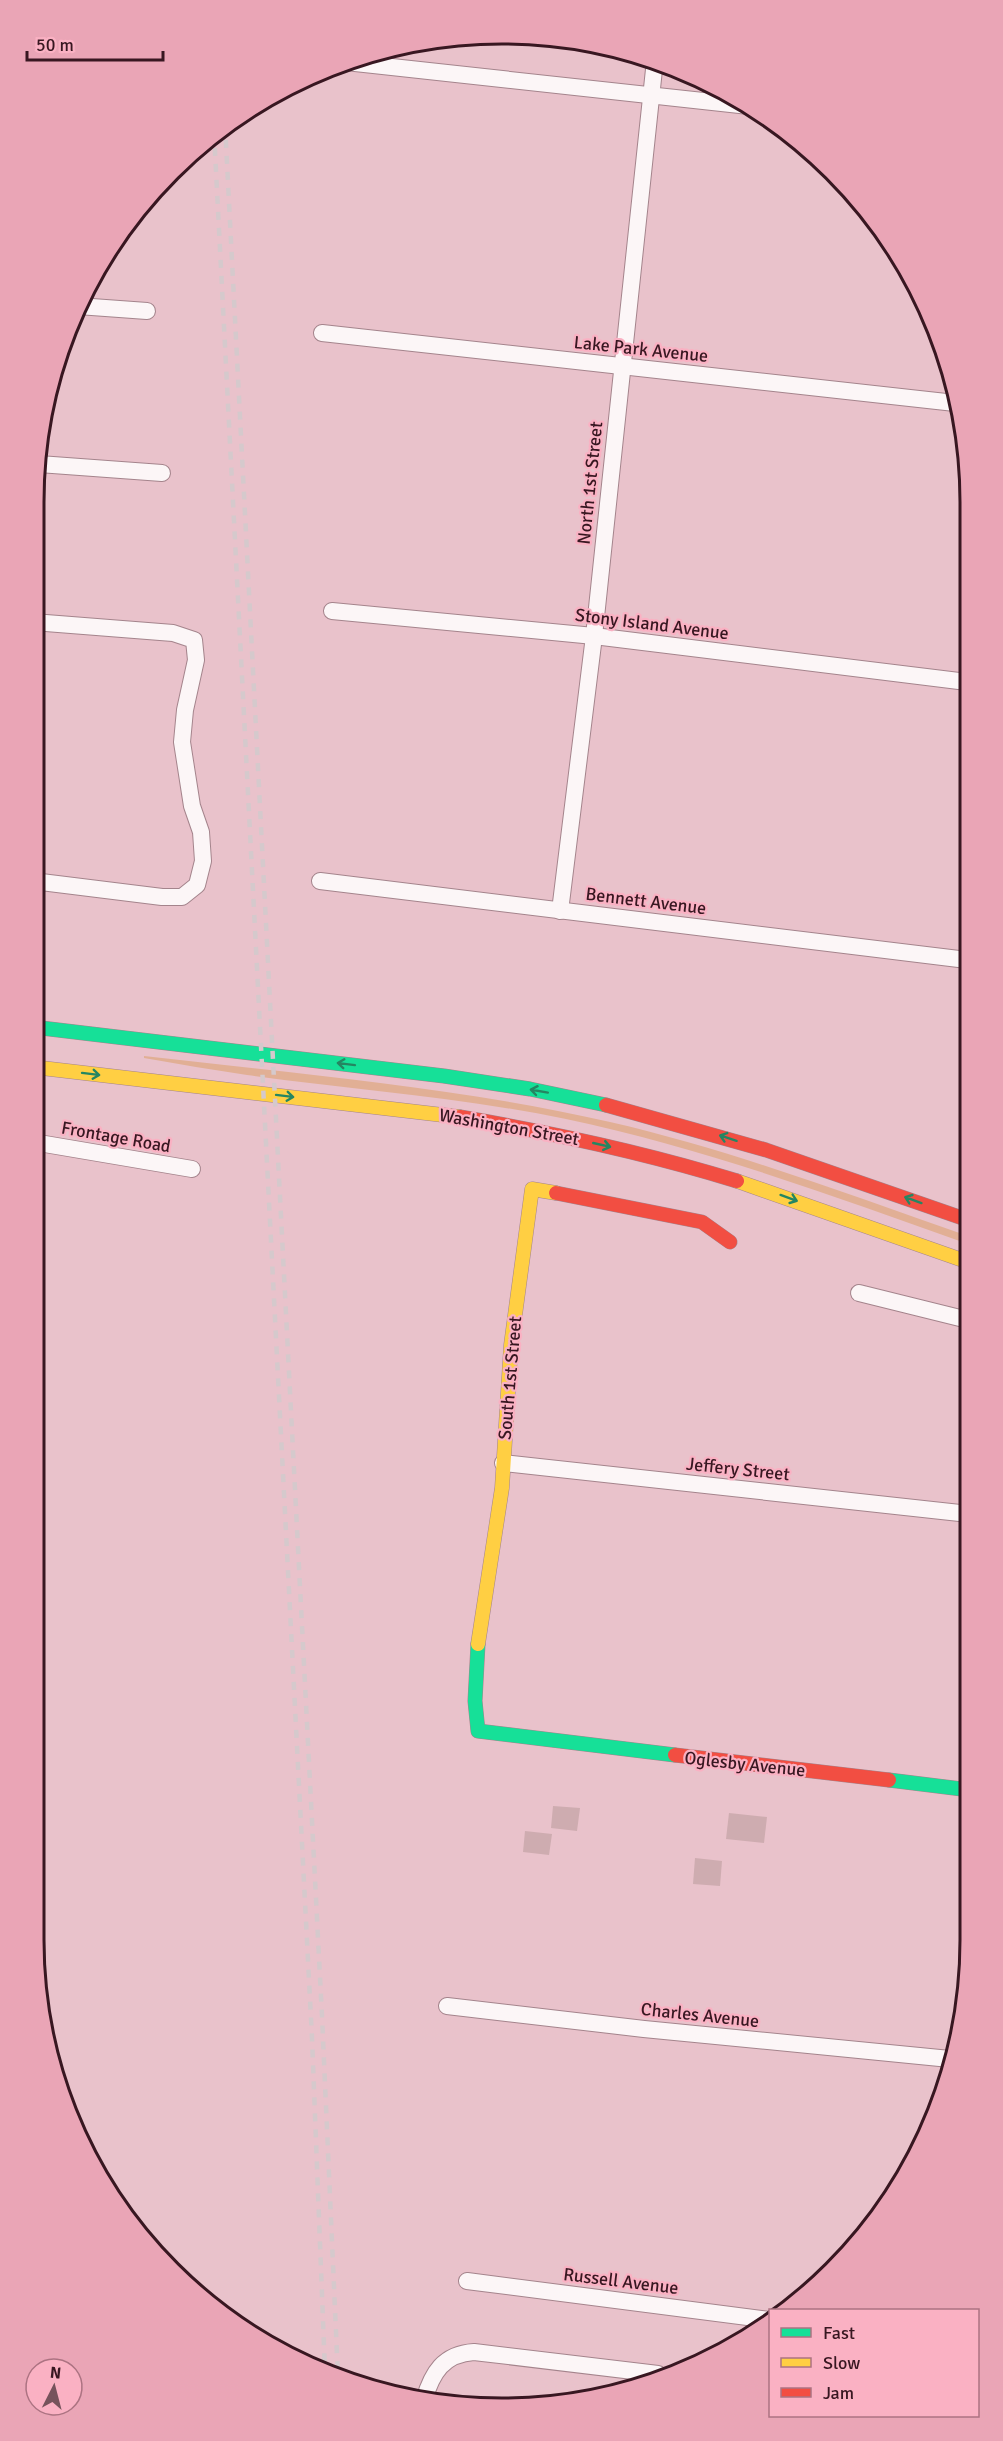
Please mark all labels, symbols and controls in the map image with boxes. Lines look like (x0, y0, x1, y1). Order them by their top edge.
scale bar (27, 24, 164, 62)
text: 50 m (36, 34, 74, 56)
street label: Lake Park Avenue (573, 331, 709, 367)
street label: North 1st Street (573, 420, 607, 546)
street label: Stony Island Avenue (574, 604, 730, 644)
street label: Bennett Avenue (584, 883, 708, 919)
one-way arrow (337, 1058, 357, 1069)
one-way arrow (81, 1069, 101, 1080)
one-way arrow (530, 1085, 550, 1096)
one-way arrow (274, 1090, 294, 1101)
street label: Washington Street (437, 1104, 581, 1150)
street label: Frontage Road (60, 1117, 172, 1157)
one-way arrow (719, 1131, 738, 1142)
one-way arrow (592, 1139, 611, 1151)
one-way arrow (779, 1193, 798, 1204)
one-way arrow (904, 1194, 923, 1205)
street label: South 1st Street (494, 1315, 526, 1441)
street label: Jeffery Street (685, 1453, 791, 1485)
street label: Oglesby Avenue (683, 1747, 807, 1781)
street label: Charles Avenue (640, 1998, 760, 2032)
street label: Russell Avenue (562, 2263, 680, 2299)
legend (769, 2309, 979, 2417)
text: Fast (823, 2322, 855, 2344)
text: Slow (823, 2352, 860, 2374)
north arrow (24, 2357, 84, 2417)
text: N (49, 2363, 62, 2384)
text: Jam (823, 2382, 854, 2404)

